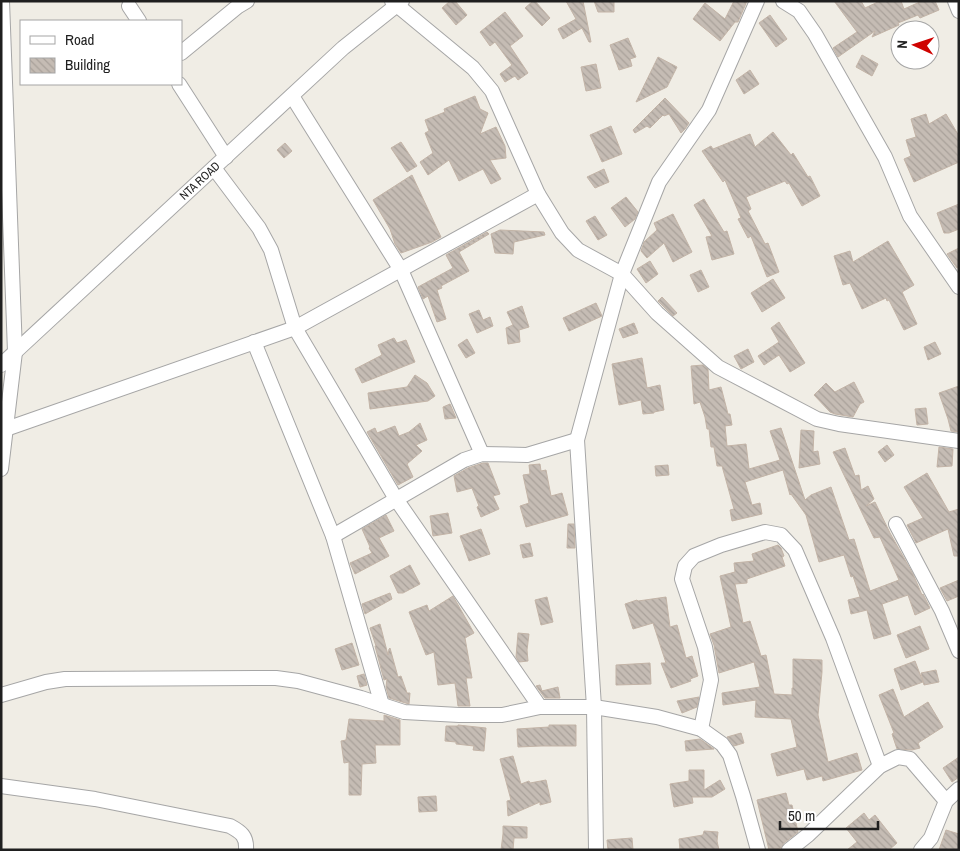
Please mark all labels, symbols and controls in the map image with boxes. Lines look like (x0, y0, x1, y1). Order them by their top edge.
legend (20, 20, 182, 85)
north arrow (890, 20, 940, 70)
text: Road (65, 29, 94, 50)
text: N (893, 40, 911, 49)
text: Building (65, 54, 110, 75)
street label: NTA ROAD (176, 158, 223, 204)
scale bar (780, 798, 878, 830)
text: 50 m (788, 805, 815, 826)

